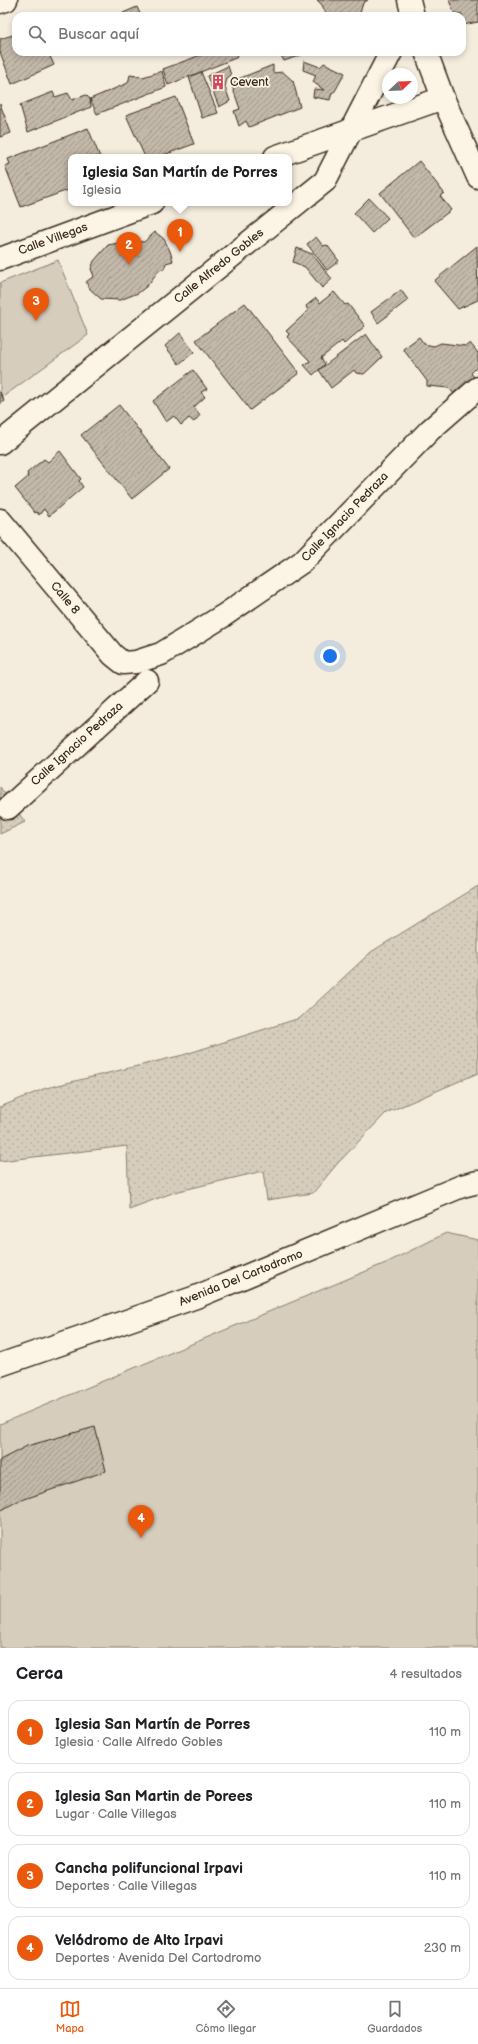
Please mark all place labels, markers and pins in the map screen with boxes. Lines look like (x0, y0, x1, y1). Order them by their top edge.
building icon: Cevent (209, 73, 227, 91)
place label: Cevent (230, 75, 269, 90)
pin: 1 (167, 219, 193, 252)
pin: 2 (116, 232, 142, 265)
pin: 3 (23, 288, 49, 321)
pin: 4 (128, 1505, 154, 1538)

